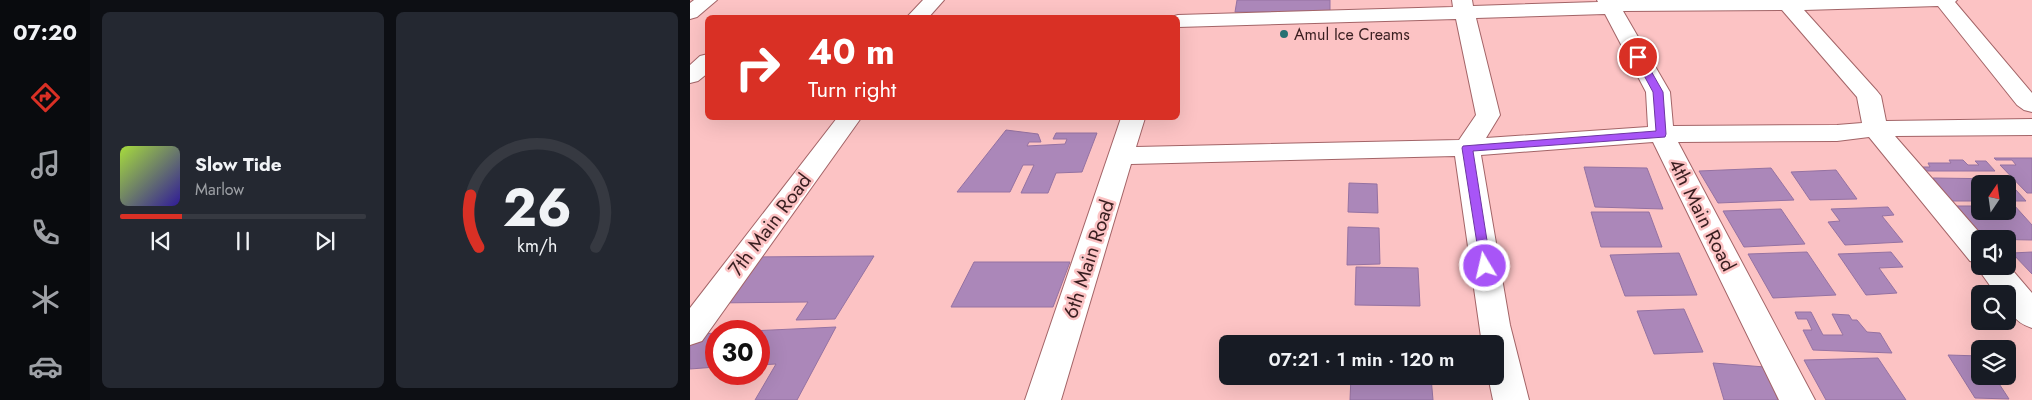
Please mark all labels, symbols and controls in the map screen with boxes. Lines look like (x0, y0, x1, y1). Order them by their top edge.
text: 07:20 (13, 16, 77, 48)
place label: Amul Ice Creams (1294, 23, 1410, 46)
text: 40 m (808, 27, 895, 77)
marker: Amul Ice Creams (1278, 28, 1290, 40)
icon: right (725, 35, 790, 100)
pin (1617, 36, 1659, 78)
icon: arrive (1624, 43, 1652, 71)
text: Turn right (808, 73, 896, 105)
icon: directions (28, 80, 63, 115)
icon: music (28, 147, 63, 182)
text: Slow Tide (195, 151, 282, 178)
street label: 4th Main Road (1661, 153, 1743, 277)
street label: 7th Main Road (722, 167, 818, 283)
text: 26 (503, 170, 571, 246)
north arrow (1971, 175, 2016, 220)
map controls (1971, 175, 2016, 385)
text: Marlow (195, 178, 244, 201)
street label: 6th Main Road (1056, 196, 1122, 322)
icon: phone (28, 215, 63, 250)
icon: previous (147, 227, 175, 255)
icon: pause (229, 227, 257, 255)
icon: next (311, 227, 339, 255)
button: sound (1971, 230, 2016, 275)
text: km/h (517, 233, 557, 259)
position arrow (1458, 239, 1510, 291)
icon: climate (28, 282, 63, 317)
button: search (1971, 285, 2016, 330)
speed limit sign: 30 (705, 320, 770, 385)
button: layers (1971, 340, 2016, 385)
text: 07:21 · 1 min · 120 m (1269, 346, 1454, 373)
icon: car (28, 349, 63, 384)

